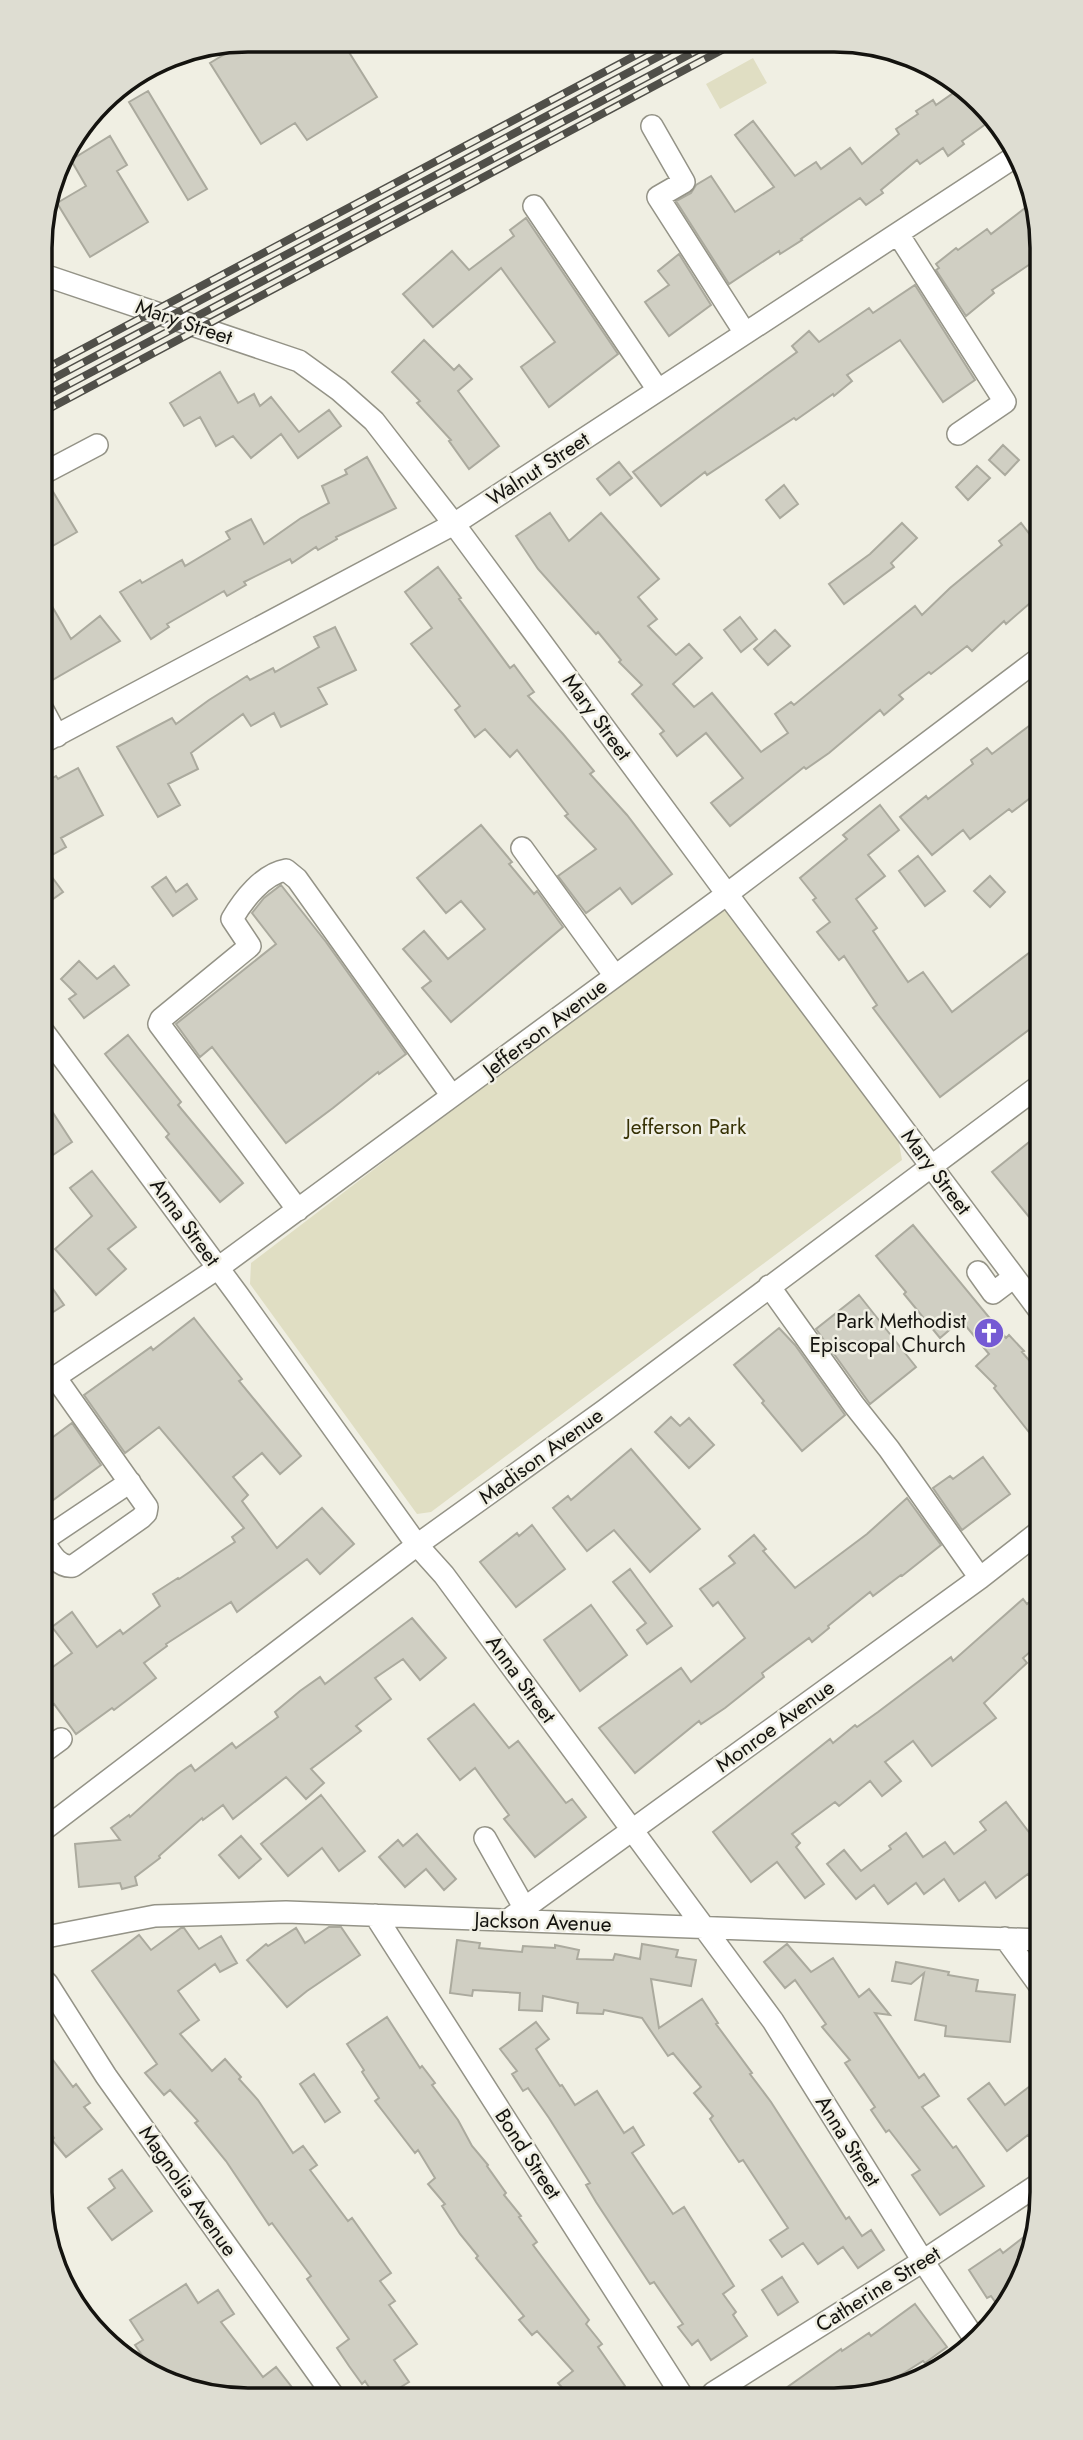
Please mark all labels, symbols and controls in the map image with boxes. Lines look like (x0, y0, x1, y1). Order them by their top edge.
street label: Mary Street (132, 291, 236, 353)
street label: Walnut Street (481, 425, 595, 513)
street label: Mary Street (555, 667, 639, 767)
street label: Jefferson Avenue (474, 971, 613, 1086)
park label: Jefferson Park (623, 1112, 747, 1142)
street label: Mary Street (894, 1123, 978, 1221)
street label: Anna Street (143, 1172, 227, 1272)
place label: Park Methodist Episcopal Church (809, 1306, 966, 1360)
church icon: Park Methodist Episcopal Church (972, 1316, 1006, 1350)
street label: Madison Avenue (473, 1400, 610, 1511)
street label: Anna Street (479, 1629, 563, 1729)
street label: Monroe Avenue (709, 1672, 841, 1779)
street label: Jackson Avenue (471, 1905, 612, 1939)
street label: Anna Street (808, 2090, 888, 2192)
street label: Bond Street (487, 2103, 569, 2205)
street label: Magnolia Avenue (132, 2119, 244, 2263)
street label: Catherine Street (810, 2239, 946, 2339)

